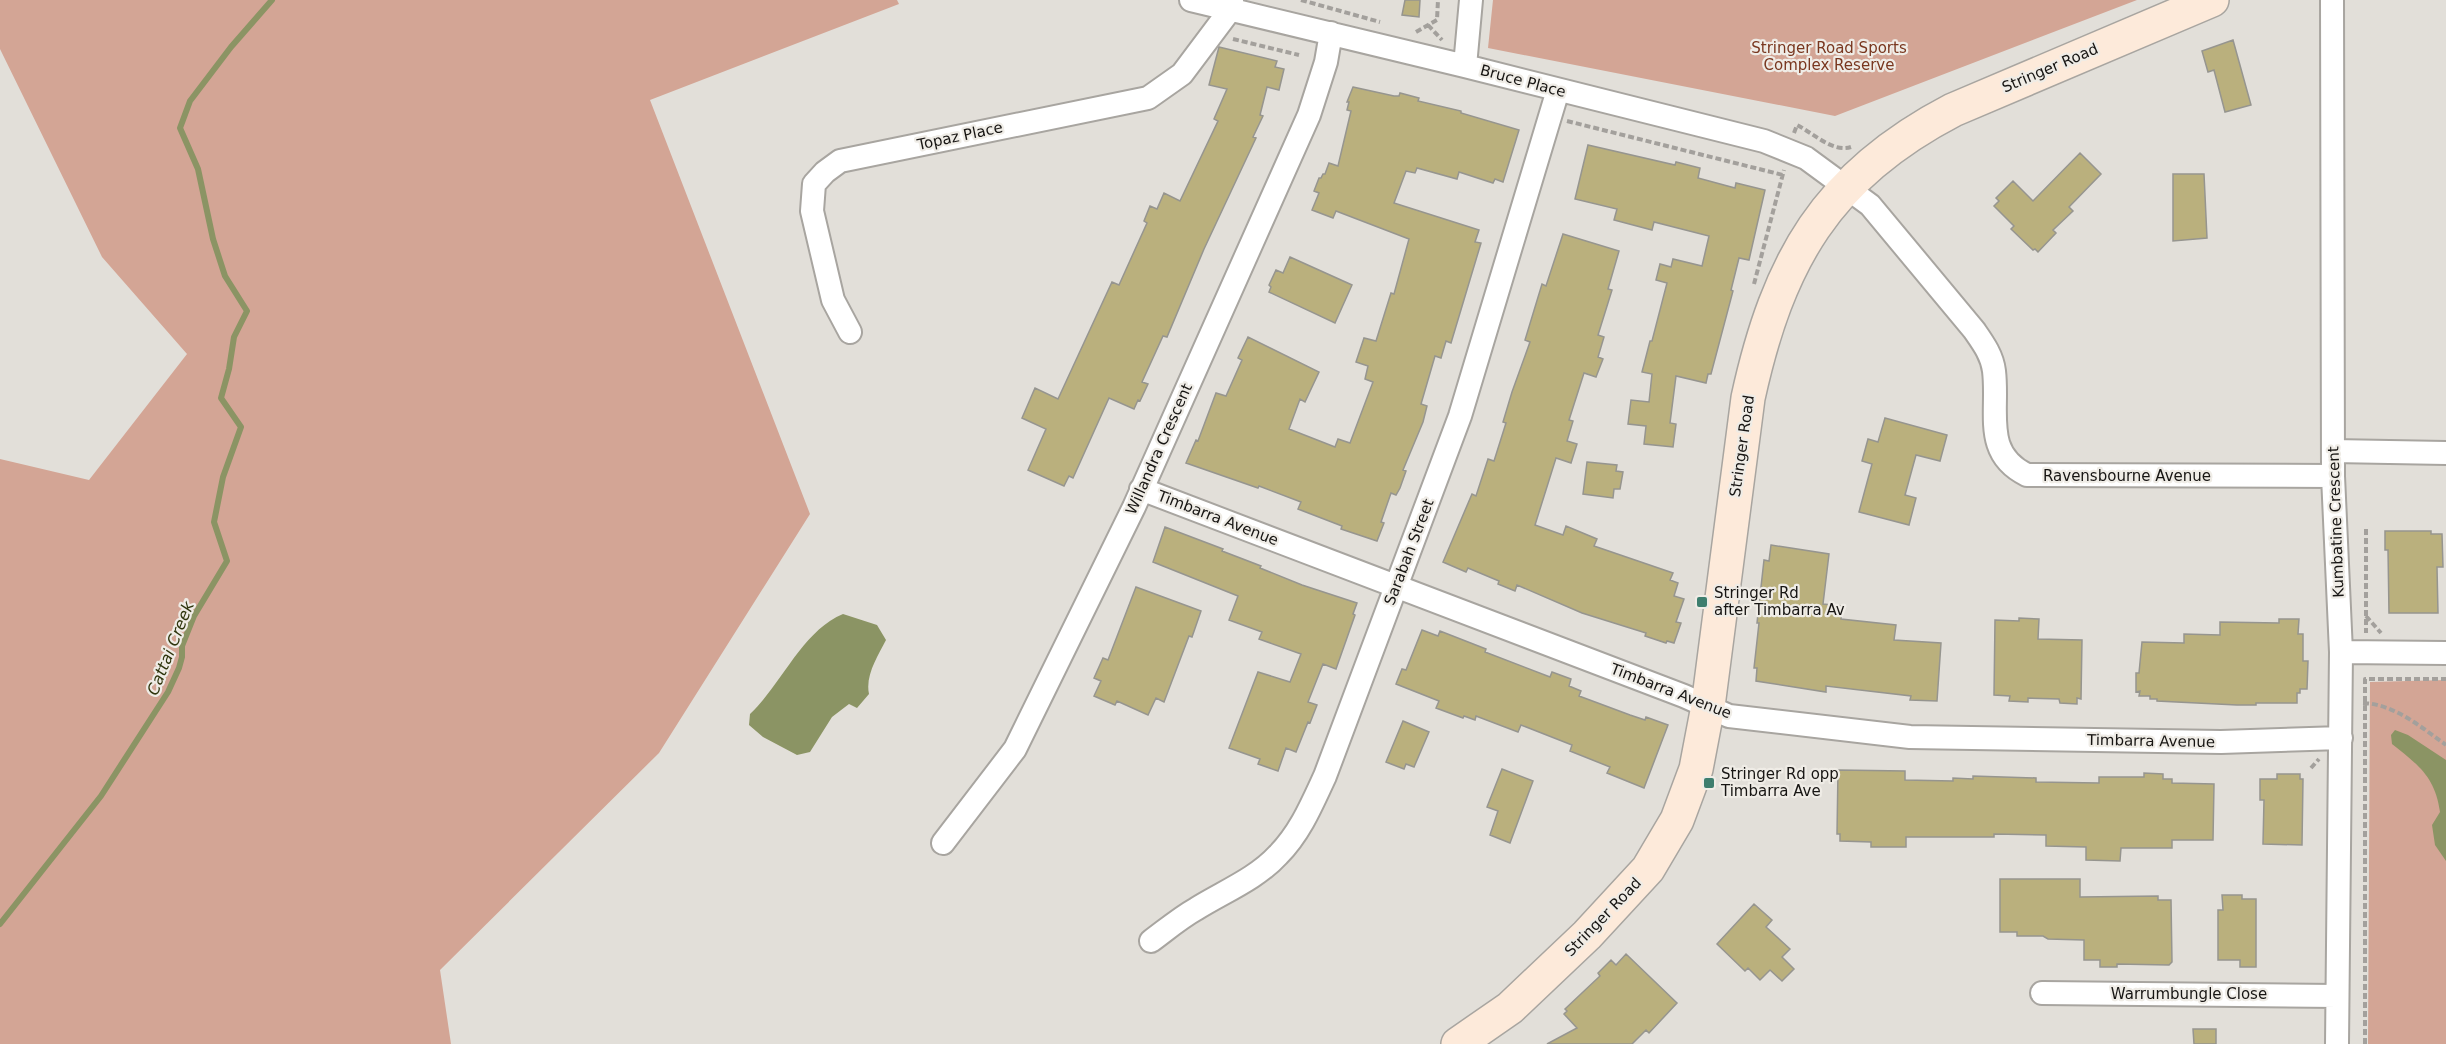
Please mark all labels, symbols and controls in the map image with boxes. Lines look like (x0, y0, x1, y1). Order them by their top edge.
park label: Stringer Road Sports Complex Reserve (1751, 39, 1907, 74)
street label: Stringer Road (1999, 40, 2101, 96)
street label: Bruce Place (1478, 61, 1568, 101)
street label: Topaz Place (915, 118, 1004, 154)
street label: Willandra Crescent (1122, 381, 1196, 517)
street label: Stringer Road (1726, 394, 1758, 498)
street label: Kumbatine Crescent (2324, 446, 2348, 598)
street label: Ravensbourne Avenue (2043, 467, 2211, 485)
street label: Timbarra Avenue (1154, 486, 1281, 549)
street label: Sarabah Street (1380, 496, 1438, 608)
place label: Stringer Rd after Timbarra Av (1714, 584, 1845, 619)
marker: Stringer Rd after Timbarra Av (1695, 595, 1709, 609)
water label: Cattai Creek (143, 598, 198, 698)
street label: Timbarra Avenue (1607, 659, 1734, 722)
street label: Timbarra Avenue (2086, 731, 2215, 751)
place label: Stringer Rd opp Timbarra Ave (1720, 765, 1839, 800)
marker: Stringer Rd opp Timbarra Ave (1702, 776, 1716, 790)
street label: Stringer Road (1561, 874, 1645, 960)
street label: Warrumbungle Close (2111, 985, 2267, 1003)

